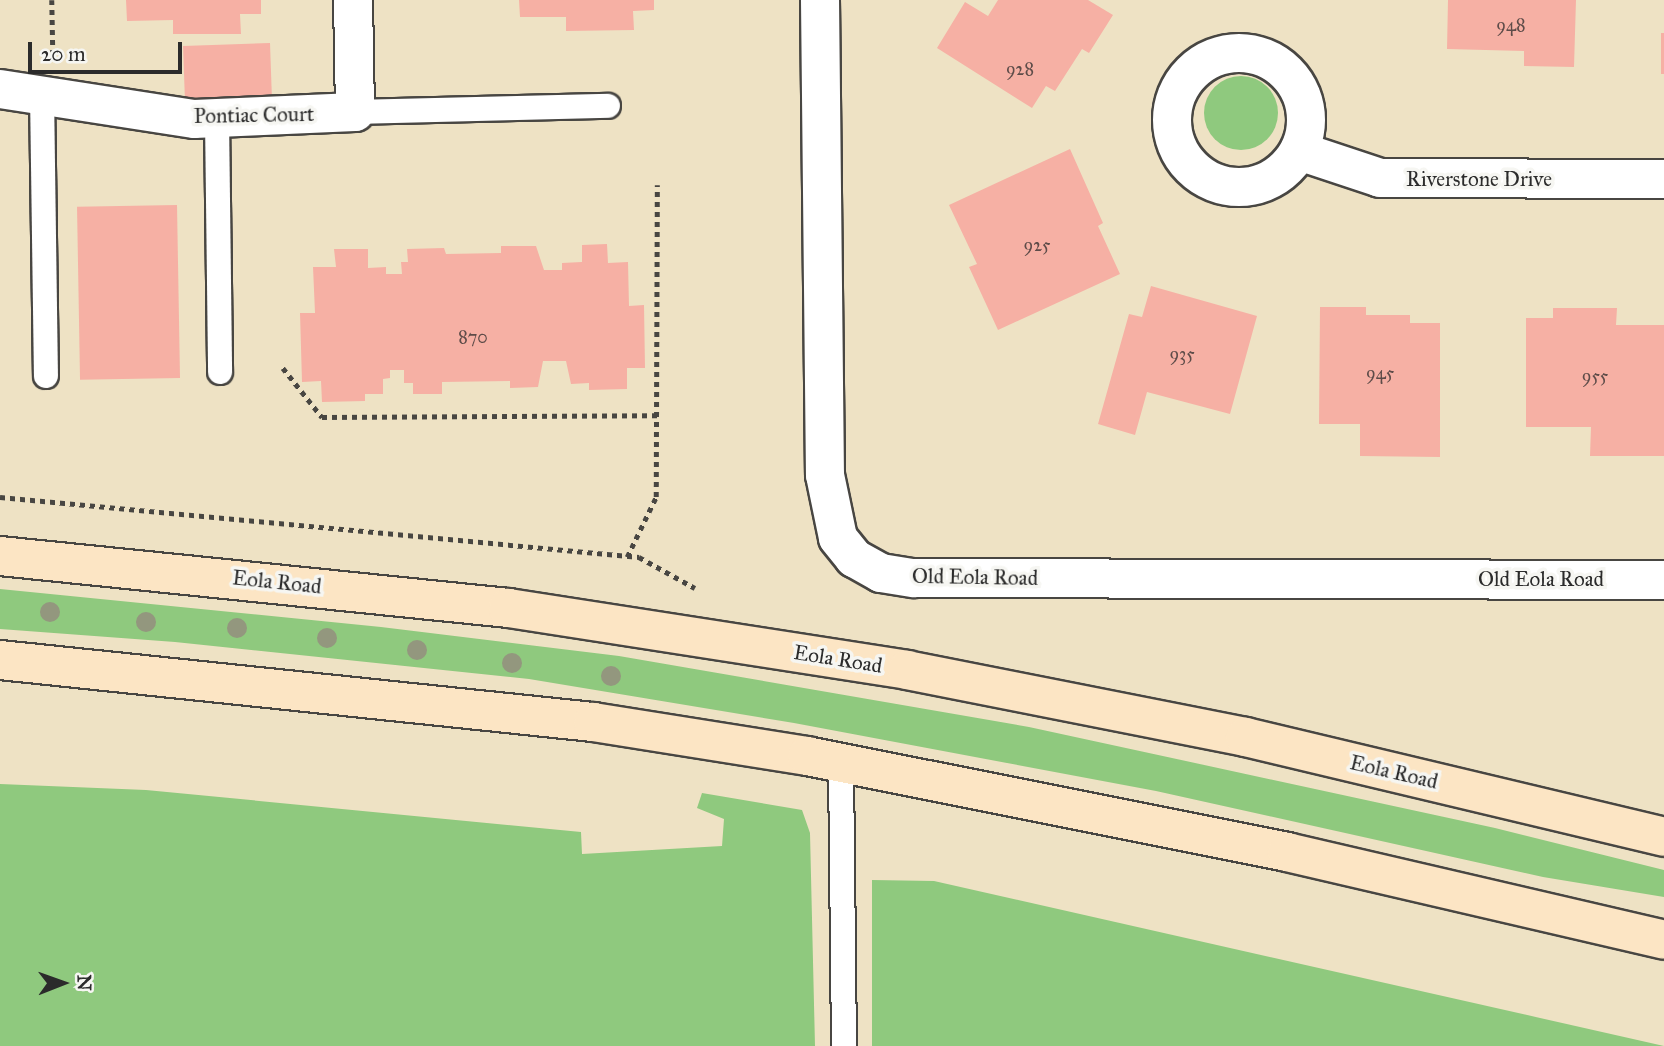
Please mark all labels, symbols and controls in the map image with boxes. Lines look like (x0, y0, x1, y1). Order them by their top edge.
house number: 948 (1496, 14, 1526, 36)
scale bar (32, 28, 186, 72)
text: 20 m (41, 41, 86, 67)
house number: 928 (1006, 58, 1034, 80)
street label: Pontiac Court (194, 101, 314, 129)
street label: Riverstone Drive (1406, 166, 1552, 192)
house number: 925 (1024, 234, 1050, 256)
house number: 870 (458, 326, 488, 348)
house number: 935 (1169, 343, 1195, 365)
house number: 945 (1366, 362, 1394, 384)
house number: 955 (1582, 365, 1608, 387)
street label: Old Eola Road (912, 563, 1038, 591)
street label: Eola Road (231, 565, 323, 599)
street label: Old Eola Road (1478, 566, 1604, 592)
street label: Eola Road (792, 640, 884, 678)
street label: Eola Road (1348, 750, 1440, 794)
north arrow (28, 948, 98, 1018)
text: N (73, 974, 96, 991)

